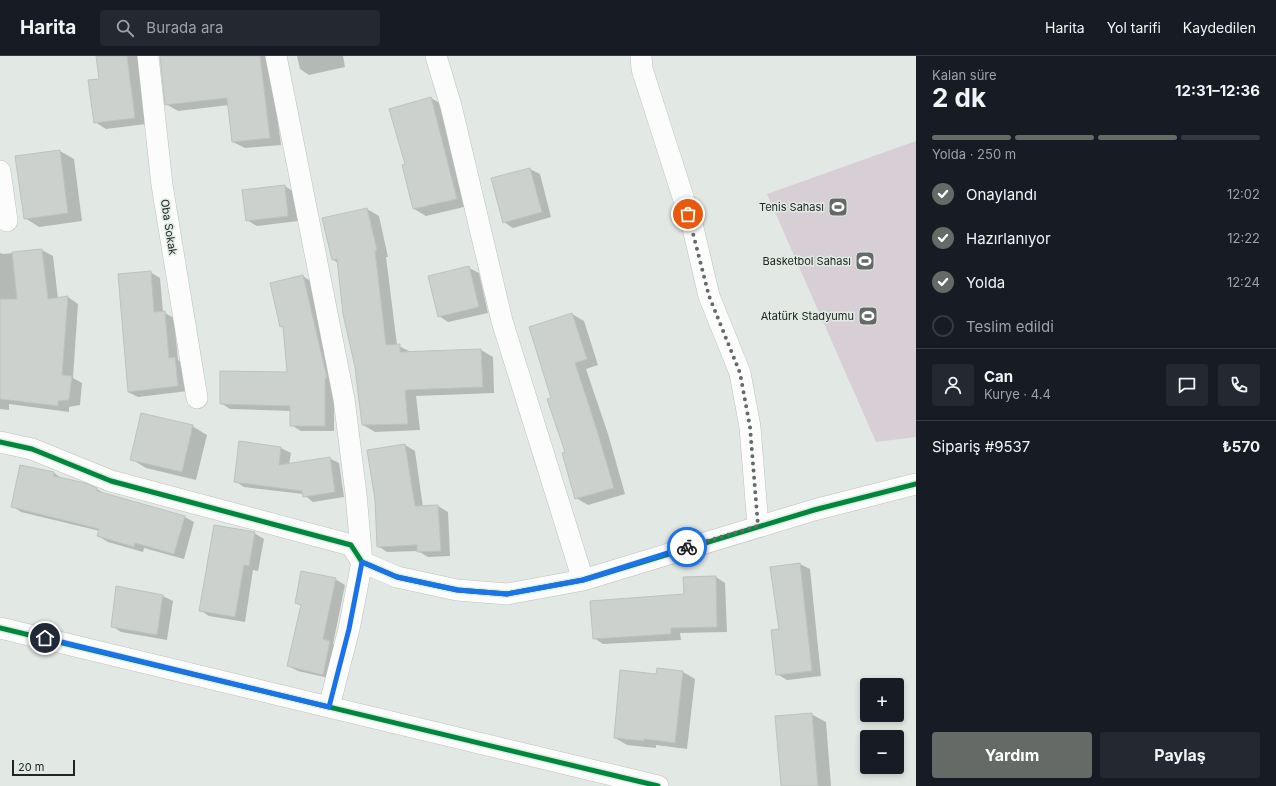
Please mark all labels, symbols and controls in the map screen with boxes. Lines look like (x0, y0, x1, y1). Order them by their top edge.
search box (100, 10, 380, 46)
text: Harita (20, 16, 76, 39)
icon: search (114, 17, 136, 39)
text: Burada ara (146, 18, 223, 37)
text: Harita (1045, 19, 1085, 36)
text: Yol tarifi (1107, 19, 1161, 36)
text: Kaydedilen (1183, 19, 1256, 36)
text: Kalan süre (932, 67, 997, 83)
text: 12:31–12:36 (1175, 81, 1260, 100)
text: 2 dk (932, 82, 986, 113)
text: Yolda · 250 m (932, 146, 1016, 162)
icon: check (932, 183, 954, 205)
text: Onaylandı (966, 185, 1037, 204)
text: 12:02 (1227, 186, 1260, 202)
sports icon: Tenis Sahası (827, 196, 849, 218)
pin (671, 197, 705, 231)
street label: Oba Sokak (158, 198, 180, 256)
place label: Tenis Sahası (759, 200, 824, 214)
icon: bag (677, 203, 699, 225)
icon: check (932, 227, 954, 249)
text: Hazırlanıyor (966, 229, 1051, 248)
text: 12:22 (1227, 230, 1260, 246)
sports icon: Basketbol Sahası (854, 250, 876, 272)
place label: Basketbol Sahası (763, 254, 851, 268)
icon: check (932, 271, 954, 293)
text: Yolda (966, 273, 1005, 292)
text: 12:24 (1227, 274, 1260, 290)
sports icon: Atatürk Stadyumu (857, 305, 879, 327)
place label: Atatürk Stadyumu (761, 309, 854, 323)
text: Teslim edildi (966, 317, 1054, 336)
button: person (932, 364, 974, 406)
button: chat (1166, 364, 1208, 406)
button: phone (1218, 364, 1260, 406)
text: Can (984, 367, 1013, 386)
text: Kurye · 4.4 (984, 386, 1051, 402)
text: Sipariş #9537 (932, 437, 1030, 456)
text: ₺570 (1222, 437, 1260, 456)
courier (667, 527, 707, 567)
icon: bike (676, 536, 698, 558)
pin (28, 621, 62, 655)
icon: home (34, 627, 56, 649)
map controls (860, 678, 904, 774)
button: + (860, 678, 904, 722)
button: − (860, 730, 904, 774)
button: Yardım (932, 732, 1092, 778)
button: Paylaş (1100, 732, 1260, 778)
scale bar (12, 758, 75, 777)
text: 20 m (18, 760, 44, 774)

